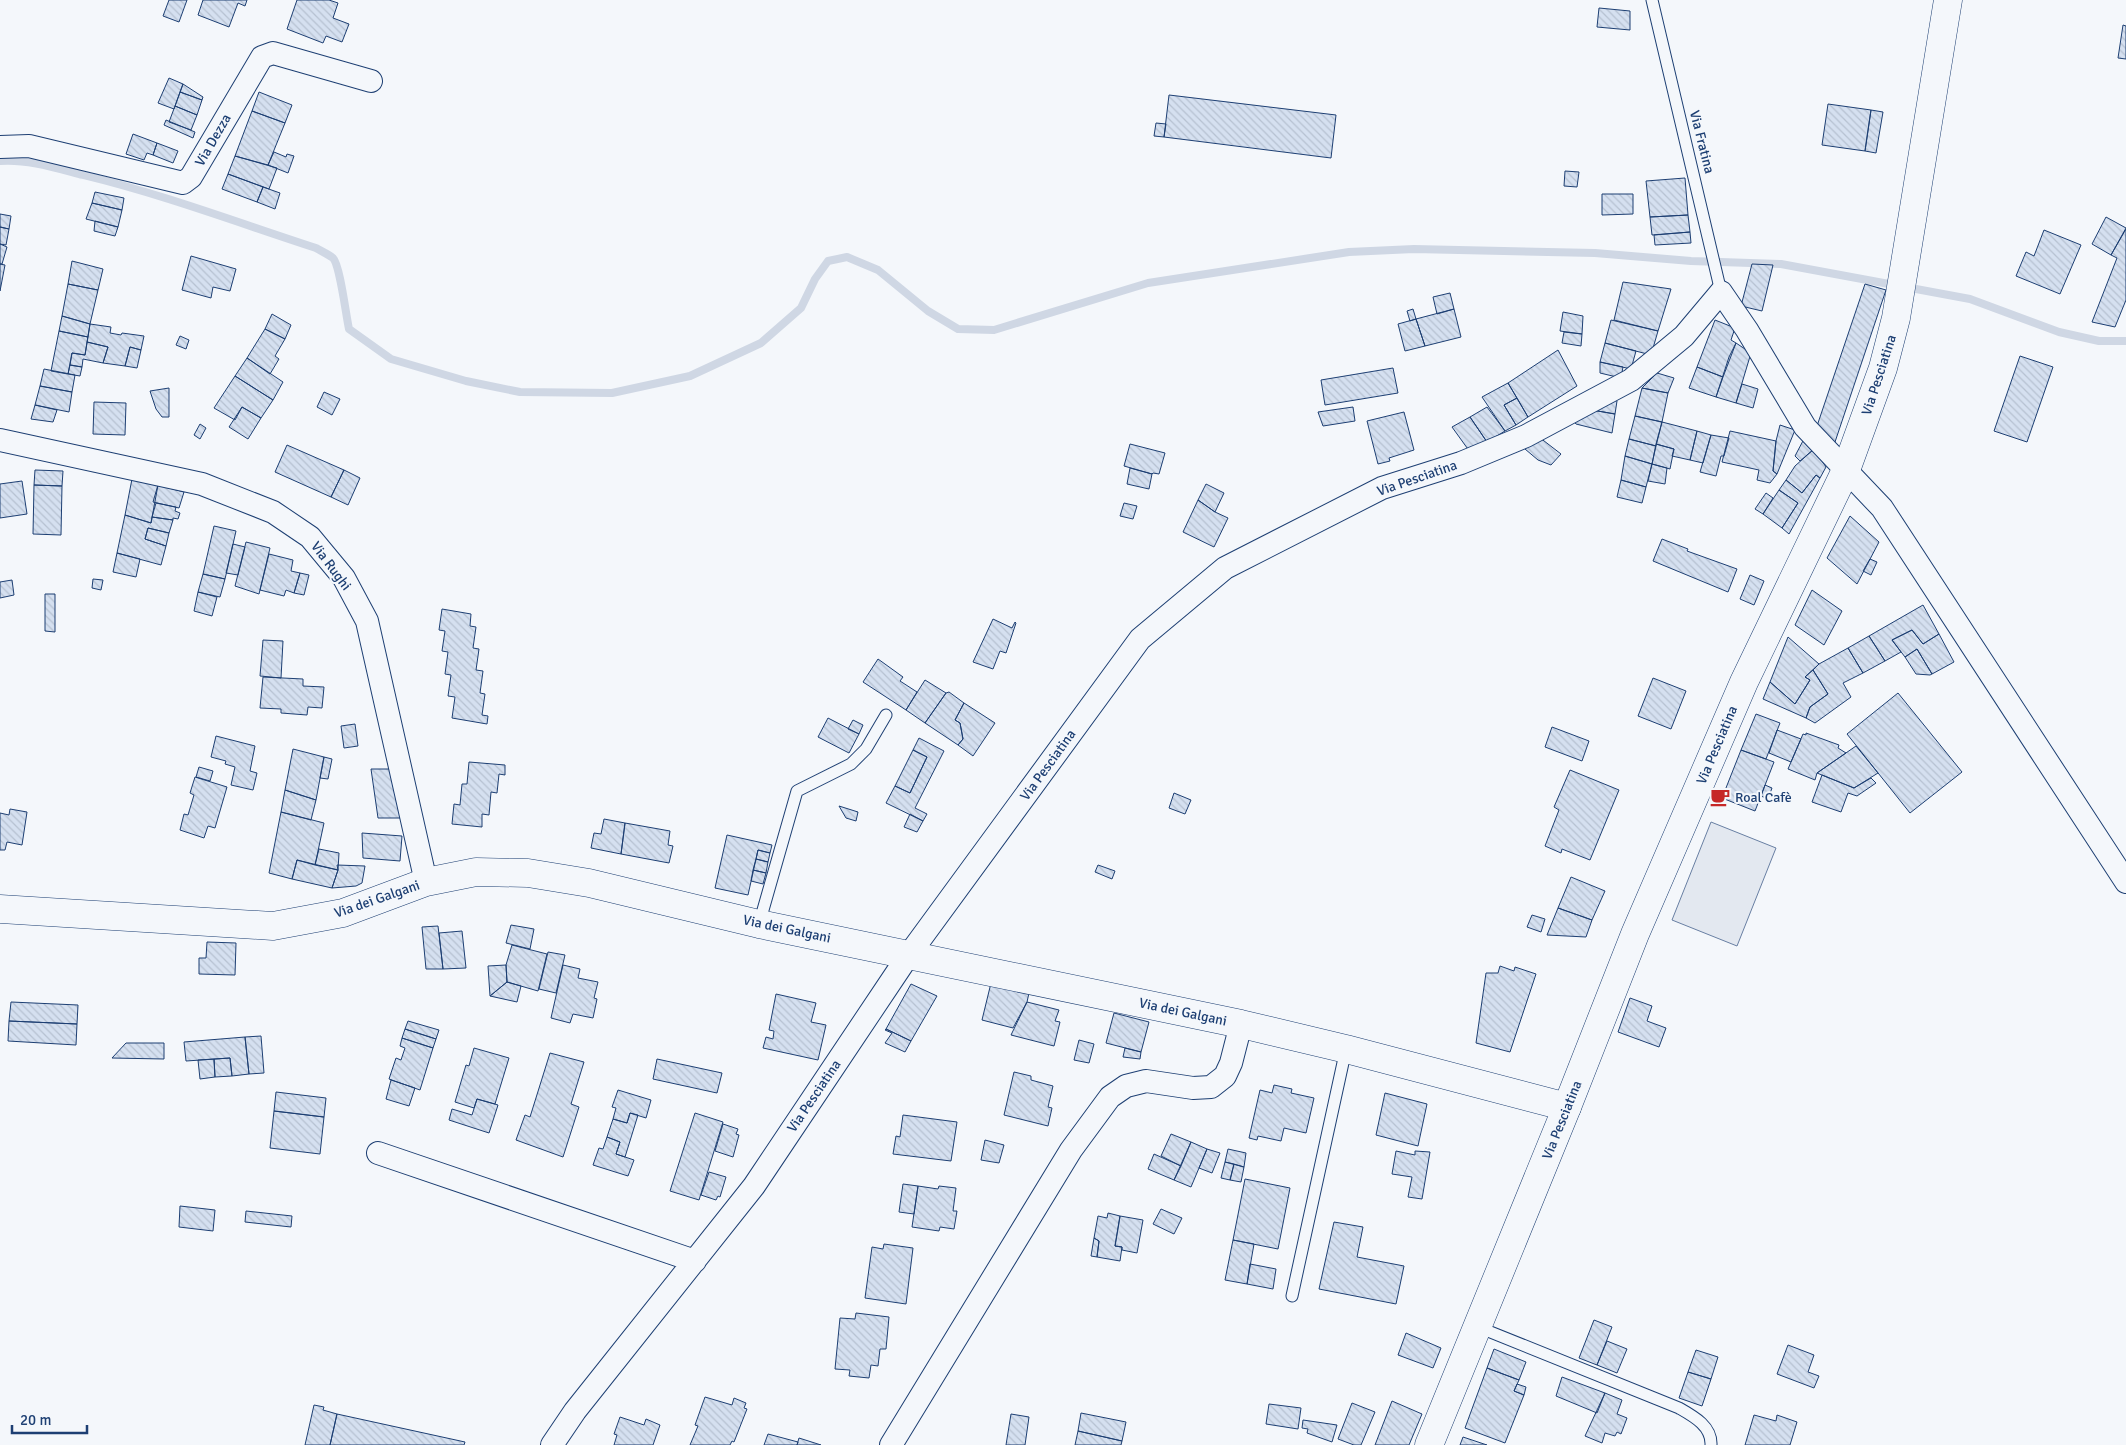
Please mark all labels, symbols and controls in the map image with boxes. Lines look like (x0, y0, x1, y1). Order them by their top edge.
street label: Via Fratina (1686, 109, 1718, 175)
street label: Via Dezza (191, 111, 235, 169)
street label: Via Pesciatina (1858, 333, 1900, 417)
street label: Via Pesciatina (1375, 456, 1459, 500)
street label: Via Rughi (307, 538, 355, 594)
street label: Via Pesciatina (1693, 703, 1741, 787)
street label: Via Pesciatina (1017, 726, 1079, 804)
cafe icon: Roal Cafè (1709, 786, 1731, 808)
place label: Roal Cafè (1735, 789, 1792, 806)
street label: Via dei Galgani (332, 876, 422, 922)
street label: Via dei Galgani (742, 911, 832, 947)
street label: Via dei Galgani (1138, 994, 1228, 1030)
street label: Via Pesciatina (784, 1057, 844, 1135)
street label: Via Pesciatina (1538, 1078, 1586, 1162)
scale bar (12, 1402, 88, 1434)
text: 20 m (20, 1411, 51, 1429)

